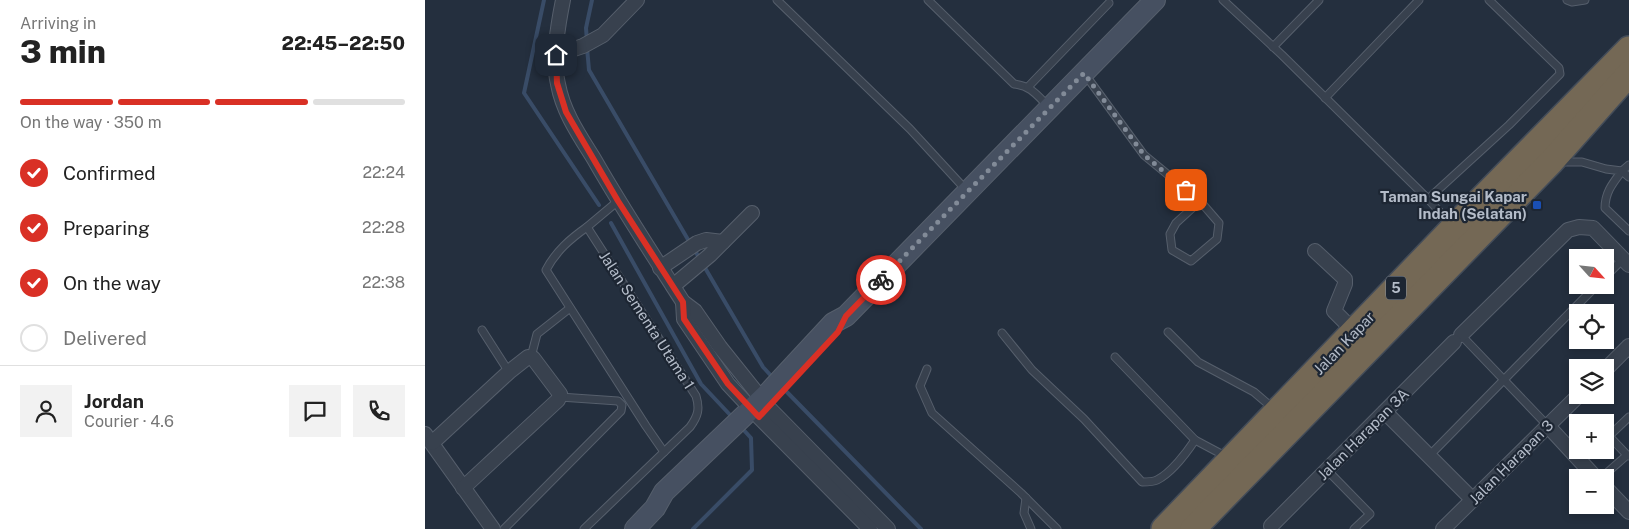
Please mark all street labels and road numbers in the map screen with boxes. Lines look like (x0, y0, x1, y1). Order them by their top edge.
street label: Jalan Sementa Utama 1 (596, 248, 698, 392)
road number: 5 (1386, 276, 1406, 300)
street label: Jalan Kapar (1310, 308, 1378, 378)
street label: Jalan Harapan 3A (1314, 384, 1413, 483)
street label: Jalan Harapan 3 (1465, 416, 1557, 508)

